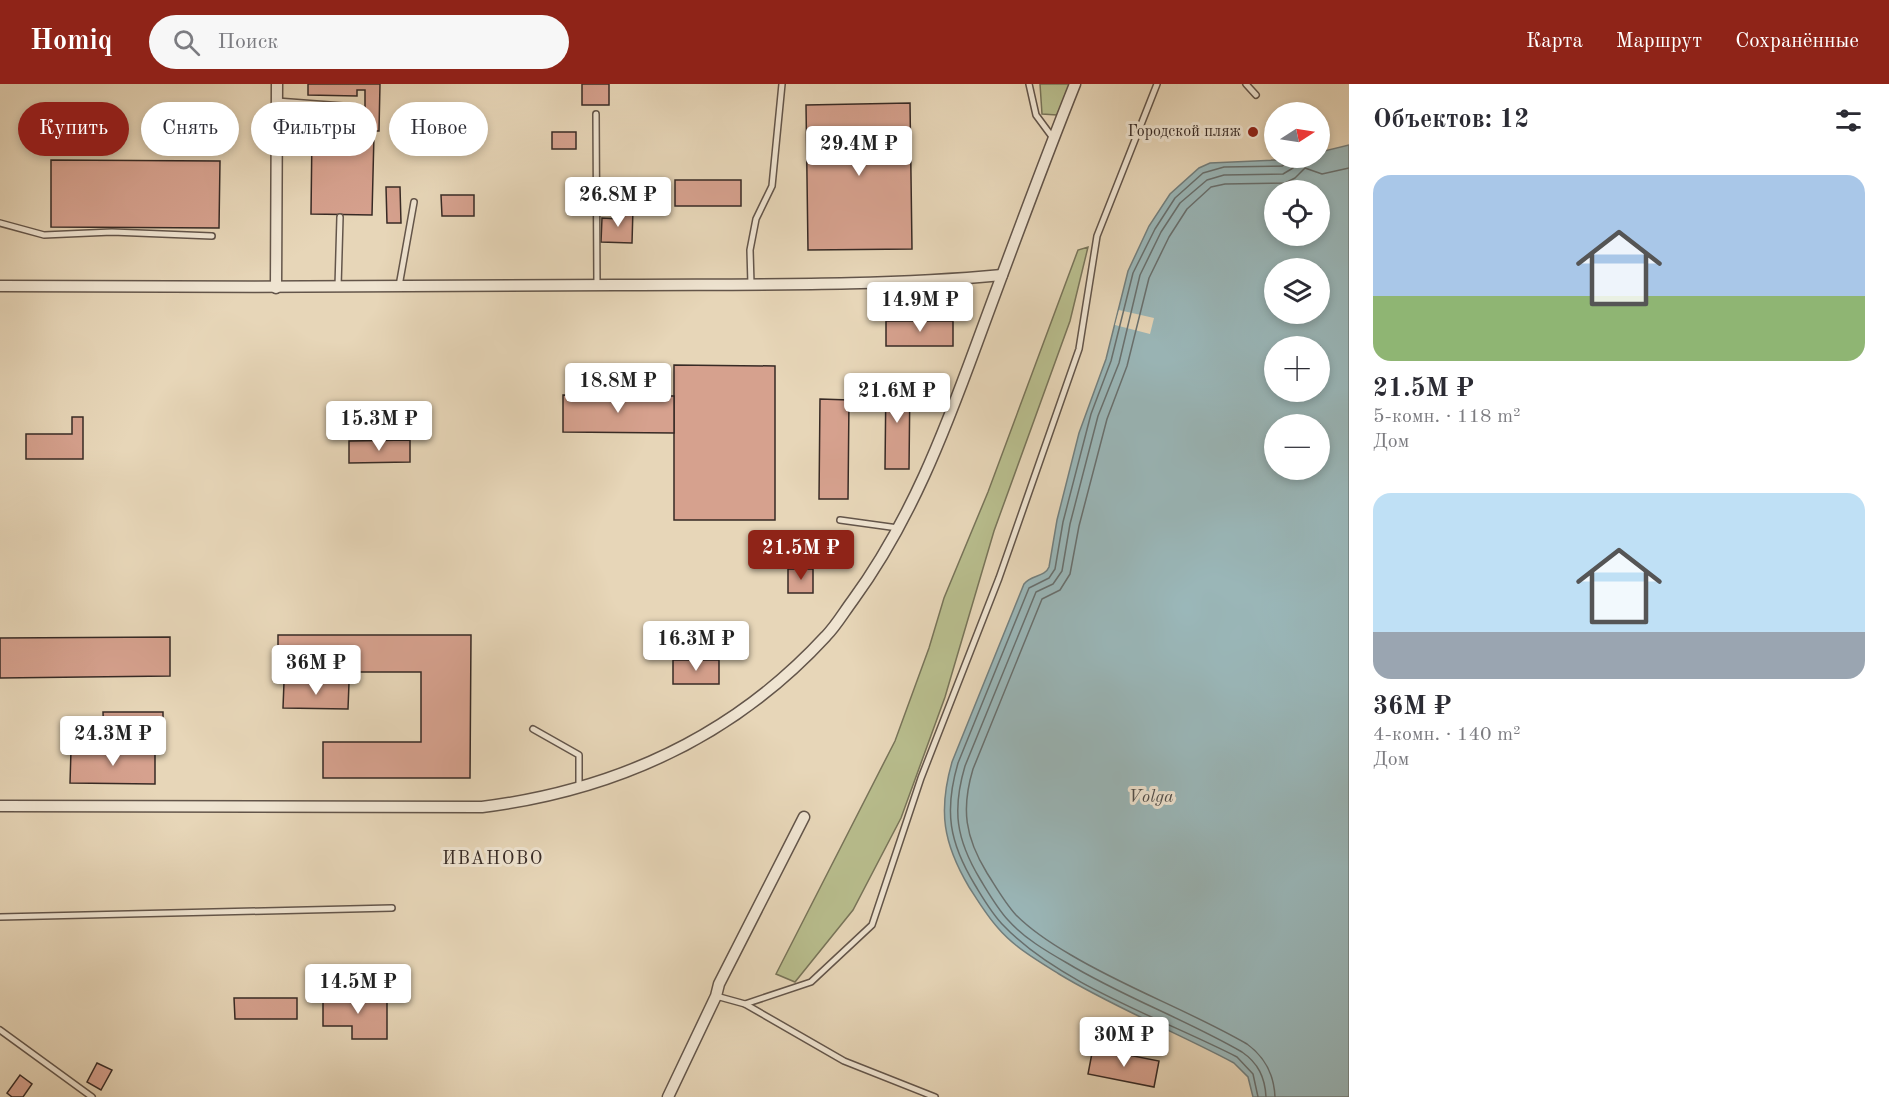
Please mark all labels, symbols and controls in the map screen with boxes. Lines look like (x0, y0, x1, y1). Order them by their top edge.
search box (149, 15, 569, 69)
icon: search (170, 26, 203, 59)
text: Homiq (30, 28, 113, 56)
text: Поиск (218, 31, 278, 53)
text: Карта (1526, 31, 1583, 52)
text: Маршрут (1616, 31, 1702, 52)
text: Сохранённые (1735, 31, 1859, 52)
chip: Купить (18, 102, 129, 156)
chip: Снять (141, 102, 239, 156)
chip: Фильтры (251, 102, 377, 156)
chip: Новое (389, 102, 488, 156)
north arrow (1264, 102, 1330, 168)
map controls (1264, 102, 1330, 480)
icon: filters (1832, 104, 1865, 137)
text: Объектов: 12 (1373, 107, 1529, 133)
place label: Городской пляж (1128, 124, 1241, 140)
marker: Городской пляж (1246, 125, 1260, 139)
pin: 29.4M ₽ (804, 126, 914, 177)
text: 29.4M ₽ (820, 135, 898, 155)
pin: 26.8M ₽ (563, 177, 673, 228)
button: locate (1264, 180, 1330, 246)
text: 26.8M ₽ (579, 186, 657, 206)
icon: home (1565, 214, 1673, 322)
button: layers (1264, 258, 1330, 324)
pin: 14.9M ₽ (865, 282, 975, 333)
text: 14.9M ₽ (881, 291, 959, 311)
button: + (1264, 336, 1330, 402)
pin: 18.8M ₽ (563, 363, 673, 414)
text: 18.8M ₽ (579, 372, 657, 392)
pin: 21.6M ₽ (842, 373, 952, 424)
text: 21.5M ₽ (1373, 376, 1474, 402)
text: 21.6M ₽ (858, 382, 936, 402)
pin: 15.3M ₽ (324, 401, 434, 452)
text: 5-комн. · 118 m² (1373, 407, 1521, 427)
text: 15.3M ₽ (340, 410, 418, 430)
button: − (1264, 414, 1330, 480)
text: Дом (1373, 432, 1409, 452)
pin: 21.5M ₽ (746, 530, 856, 581)
icon: home (1565, 532, 1673, 640)
text: 21.5M ₽ (762, 539, 840, 559)
pin: 16.3M ₽ (641, 621, 751, 672)
text: 16.3M ₽ (657, 630, 735, 650)
pin: 36M ₽ (274, 645, 358, 696)
text: 36M ₽ (286, 654, 346, 674)
text: 36M ₽ (1373, 694, 1452, 720)
pin: 24.3M ₽ (58, 716, 168, 767)
text: 24.3M ₽ (74, 725, 152, 745)
text: 4-комн. · 140 m² (1373, 725, 1521, 745)
text: Дом (1373, 750, 1409, 770)
water label: Volga (1128, 788, 1174, 806)
district label: ИВАНОВО (442, 850, 544, 868)
pin: 14.5M ₽ (303, 964, 413, 1015)
text: 14.5M ₽ (319, 973, 397, 993)
pin: 30M ₽ (1082, 1017, 1166, 1068)
text: 30M ₽ (1094, 1026, 1154, 1046)

